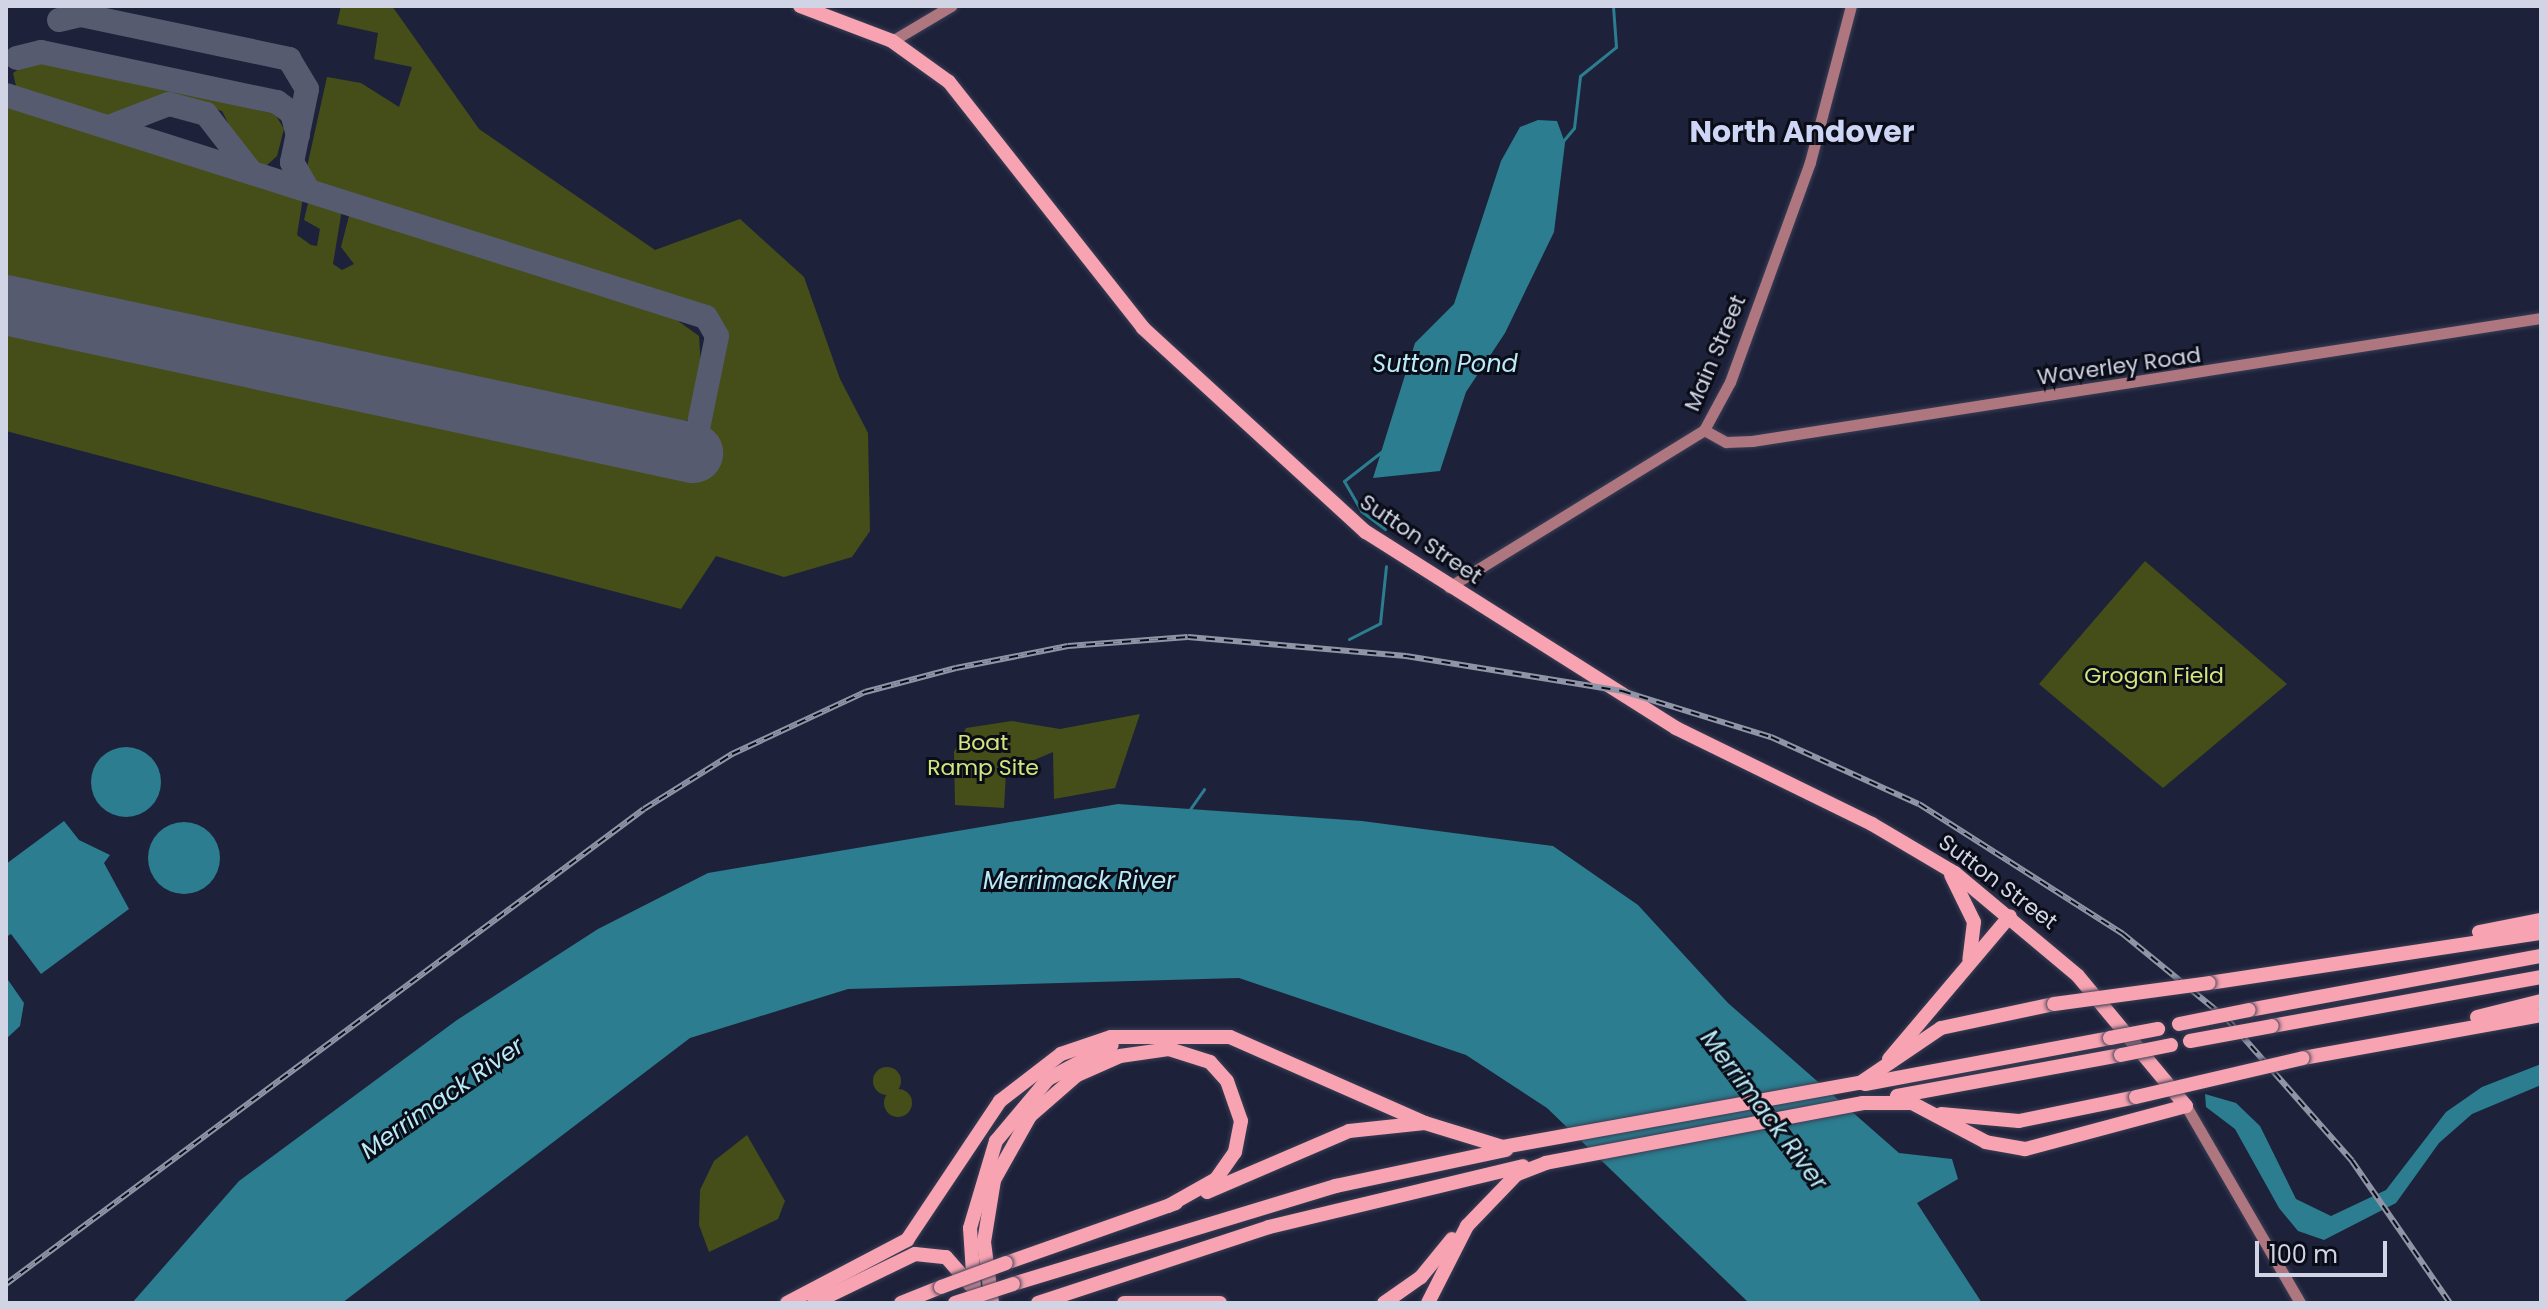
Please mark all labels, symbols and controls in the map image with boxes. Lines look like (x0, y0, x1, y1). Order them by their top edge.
district label: North Andover (1689, 114, 1915, 150)
street label: Main Street (1679, 291, 1751, 415)
street label: Waverley Road (2035, 341, 2203, 391)
water label: Sutton Pond (1372, 350, 1518, 378)
street label: Sutton Street (1355, 489, 1487, 589)
park label: Grogan Field (2084, 663, 2224, 689)
park label: Boat Ramp Site (927, 729, 1039, 780)
street label: Sutton Street (1934, 829, 2062, 935)
water label: Merrimack River (983, 867, 1175, 895)
water label: Merrimack River (1695, 1025, 1833, 1195)
water label: Merrimack River (355, 1031, 529, 1165)
scale bar (2259, 1225, 2391, 1275)
text: 100 m (2269, 1238, 2338, 1271)

